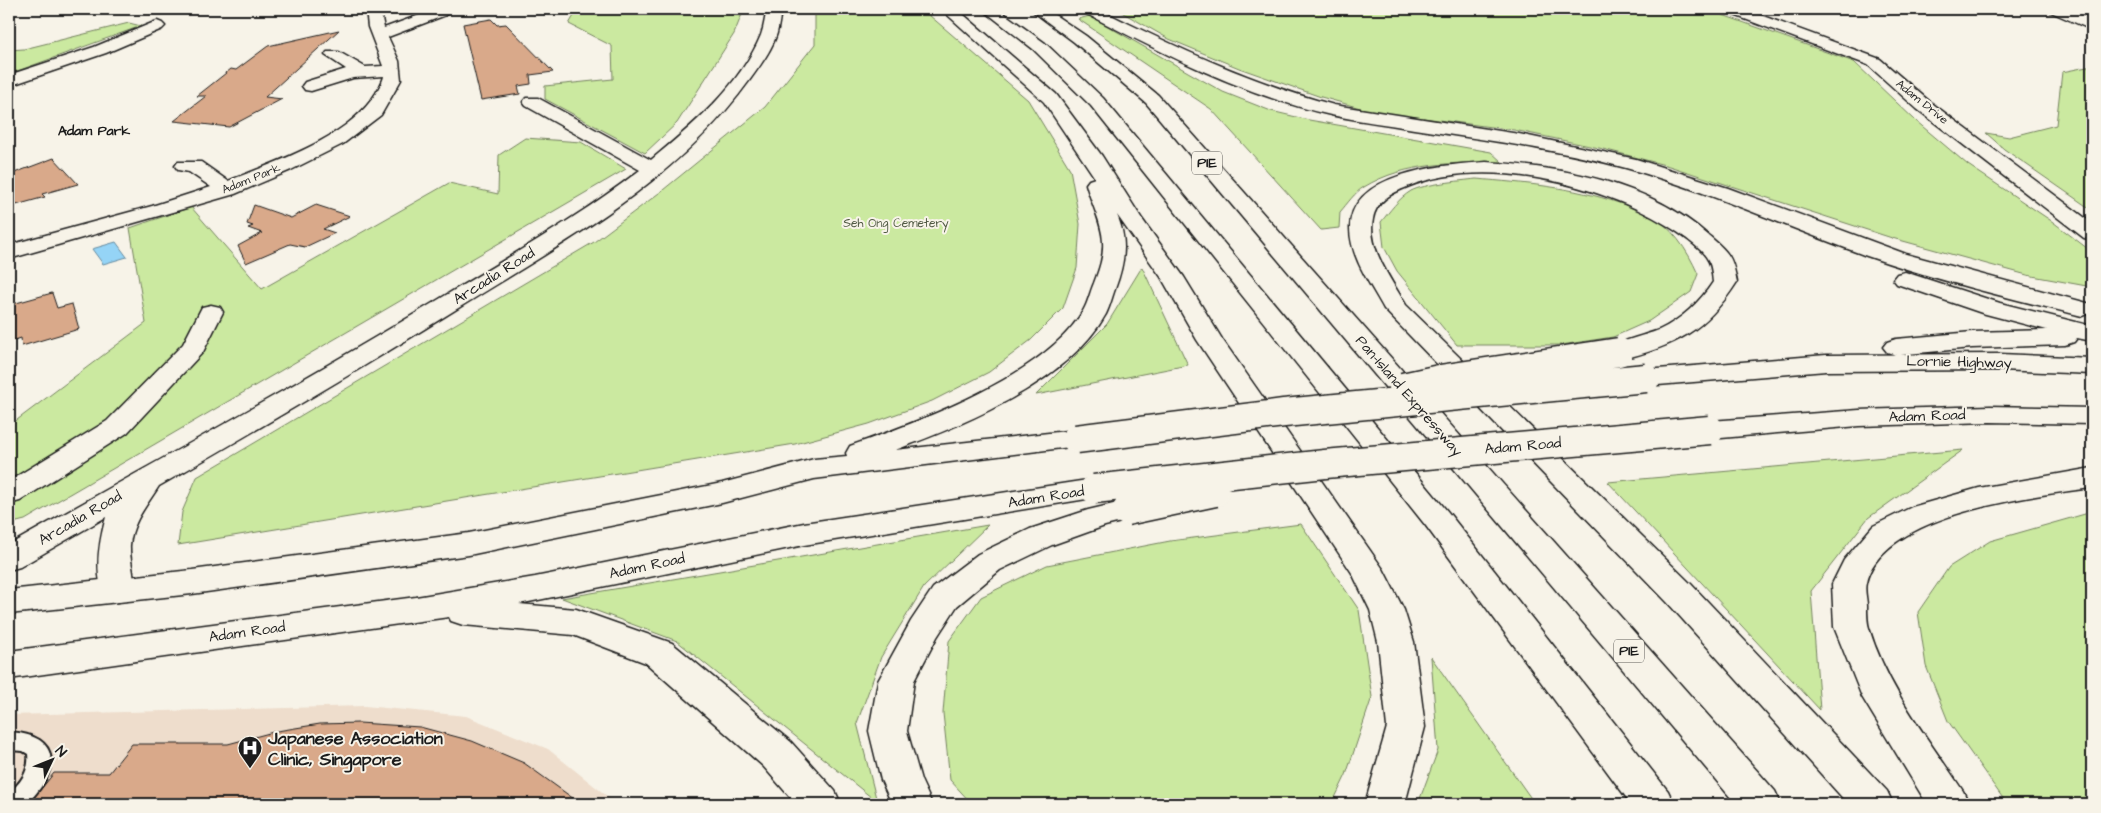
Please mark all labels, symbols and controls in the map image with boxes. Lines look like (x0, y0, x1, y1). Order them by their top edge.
street label: Adam Drive (1892, 76, 1952, 129)
district label: Adam Park (58, 121, 130, 141)
road number: PIE (1192, 152, 1222, 174)
street label: Adam Park (219, 159, 283, 198)
park label: Seh Ong Cemetery (843, 215, 949, 233)
street label: Arcadia Road (449, 242, 539, 310)
street label: Pan-Island Expressway (1350, 331, 1467, 462)
street label: Lornie Highway (1906, 351, 2012, 374)
street label: Adam Road (1888, 404, 1966, 428)
street label: Adam Road (1484, 432, 1563, 460)
street label: Adam Road (1006, 481, 1086, 513)
street label: Arcadia Road (34, 485, 126, 550)
street label: Adam Road (607, 548, 687, 584)
street label: Adam Road (207, 616, 287, 648)
road number: PIE (1614, 640, 1644, 662)
place label: Japanese Association Clinic, Singapore (267, 726, 443, 773)
hospital icon: Japanese Association Clinic, Singapore (237, 735, 263, 769)
north arrow (28, 736, 78, 786)
text: N (50, 742, 71, 762)

